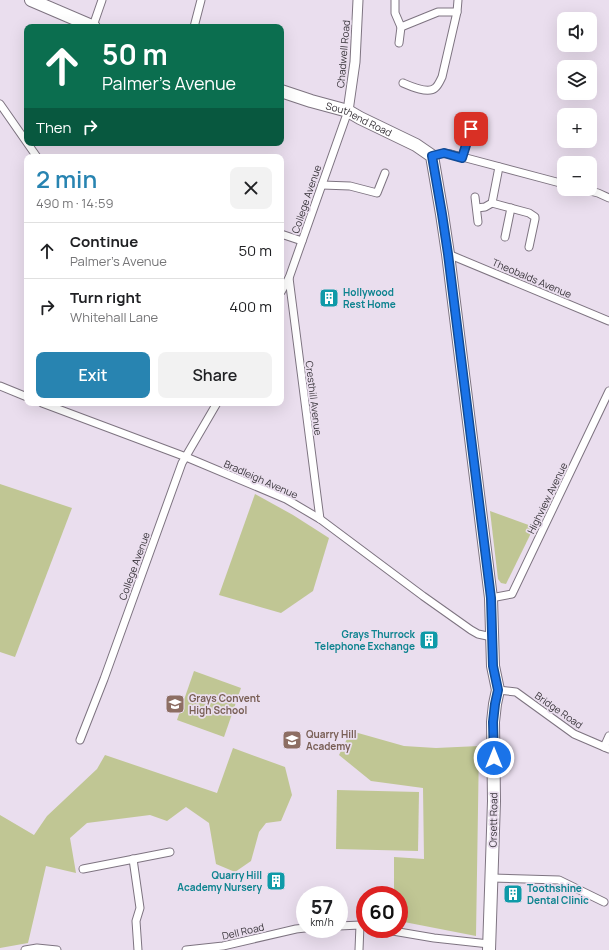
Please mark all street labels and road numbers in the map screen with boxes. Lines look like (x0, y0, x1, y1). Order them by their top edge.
street label: Chadwell Road (333, 19, 353, 89)
street label: Southend Road (324, 98, 394, 139)
street label: College Avenue (288, 163, 324, 235)
street label: Theobalds Avenue (490, 255, 574, 301)
street label: Cresthill Avenue (302, 360, 326, 436)
street label: Bradleigh Avenue (222, 456, 300, 502)
street label: Highview Avenue (524, 460, 570, 536)
street label: College Avenue (115, 530, 153, 602)
street label: Bridge Road (532, 688, 586, 732)
street label: Orsett Road (486, 792, 500, 848)
street label: Dell Road (221, 919, 266, 943)

